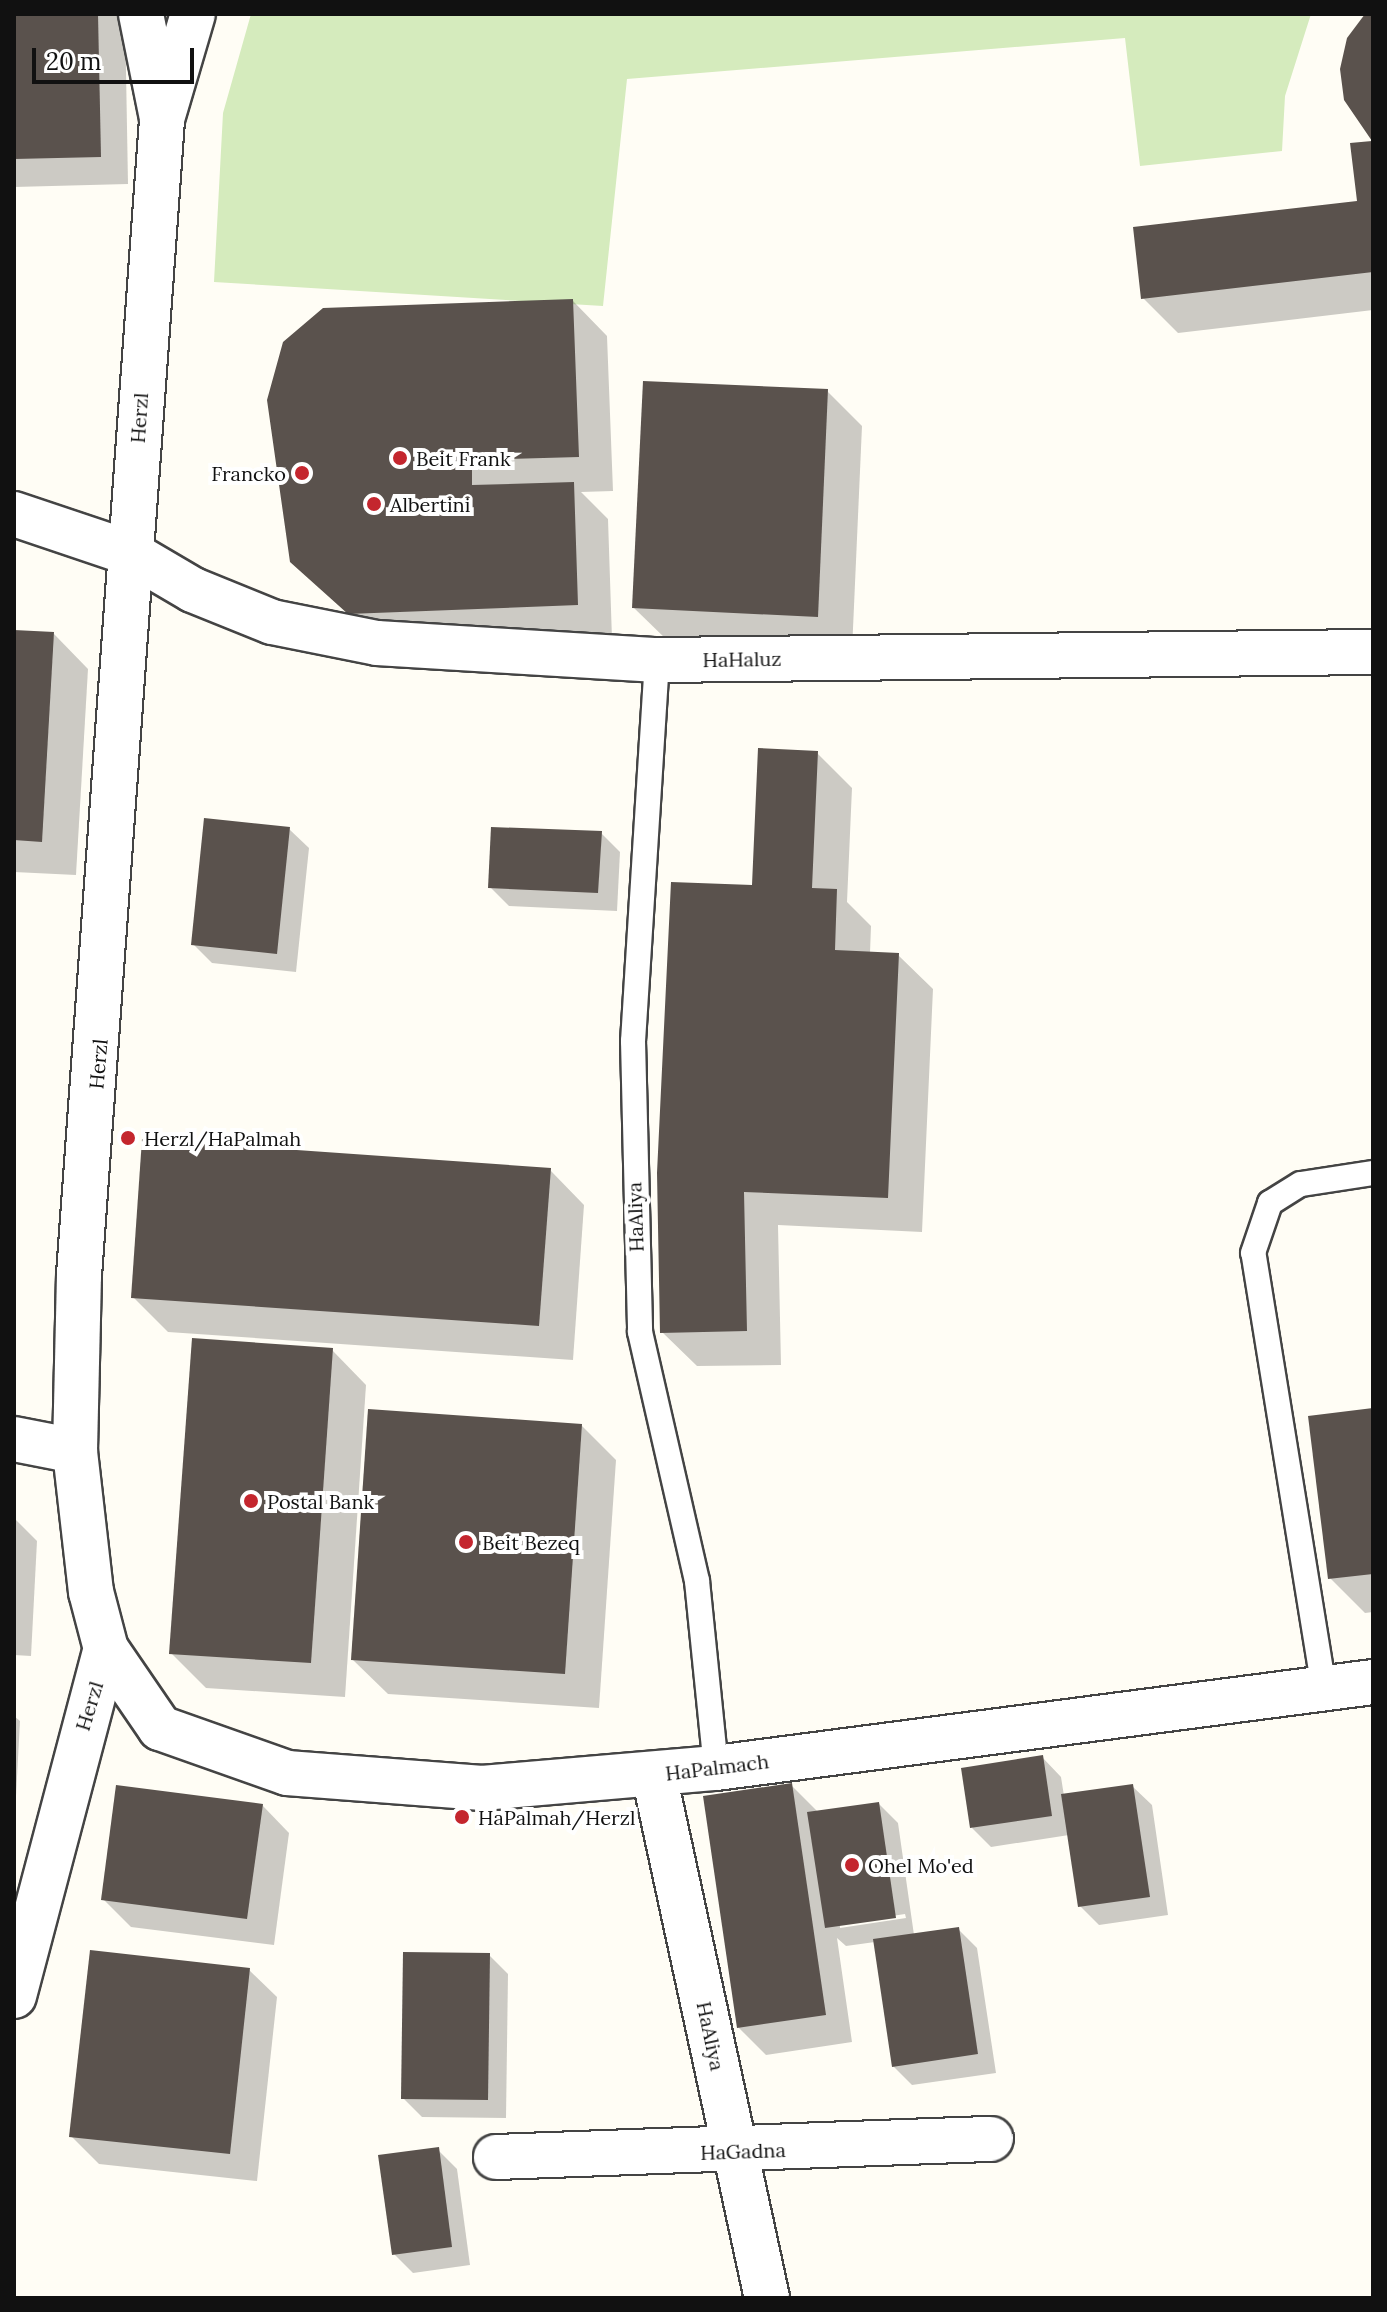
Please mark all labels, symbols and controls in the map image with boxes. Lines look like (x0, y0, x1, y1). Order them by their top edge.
scale bar (36, 32, 198, 82)
text: 20 m (46, 46, 102, 77)
street label: Herzl (125, 392, 153, 444)
place label: Beit Frank (416, 446, 511, 470)
marker: Beit Frank (391, 449, 409, 467)
place label: Francko (211, 461, 286, 485)
marker: Francko (293, 464, 311, 482)
place label: Albertini (390, 492, 470, 516)
marker: Albertini (365, 495, 383, 513)
street label: HaHaluz (702, 646, 782, 672)
street label: Herzl (84, 1038, 112, 1090)
place label: Herzl/HaPalmah (144, 1126, 301, 1150)
marker: Herzl/HaPalmah (119, 1129, 137, 1147)
street label: HaAliya (622, 1182, 648, 1252)
place label: Postal Bank (267, 1489, 374, 1513)
marker: Postal Bank (242, 1492, 260, 1510)
place label: Beit Bezeq (482, 1530, 580, 1554)
marker: Beit Bezeq (457, 1533, 475, 1551)
street label: Herzl (70, 1678, 108, 1734)
street label: HaPalmach (664, 1749, 770, 1785)
place label: HaPalmah/Herzl (478, 1805, 635, 1829)
marker: HaPalmah/Herzl (453, 1808, 471, 1826)
place label: Ohel Mo'ed (868, 1853, 974, 1877)
marker: Ohel Mo'ed (843, 1856, 861, 1874)
street label: HaAliya (692, 1999, 730, 2073)
street label: HaGadna (700, 2138, 786, 2164)

